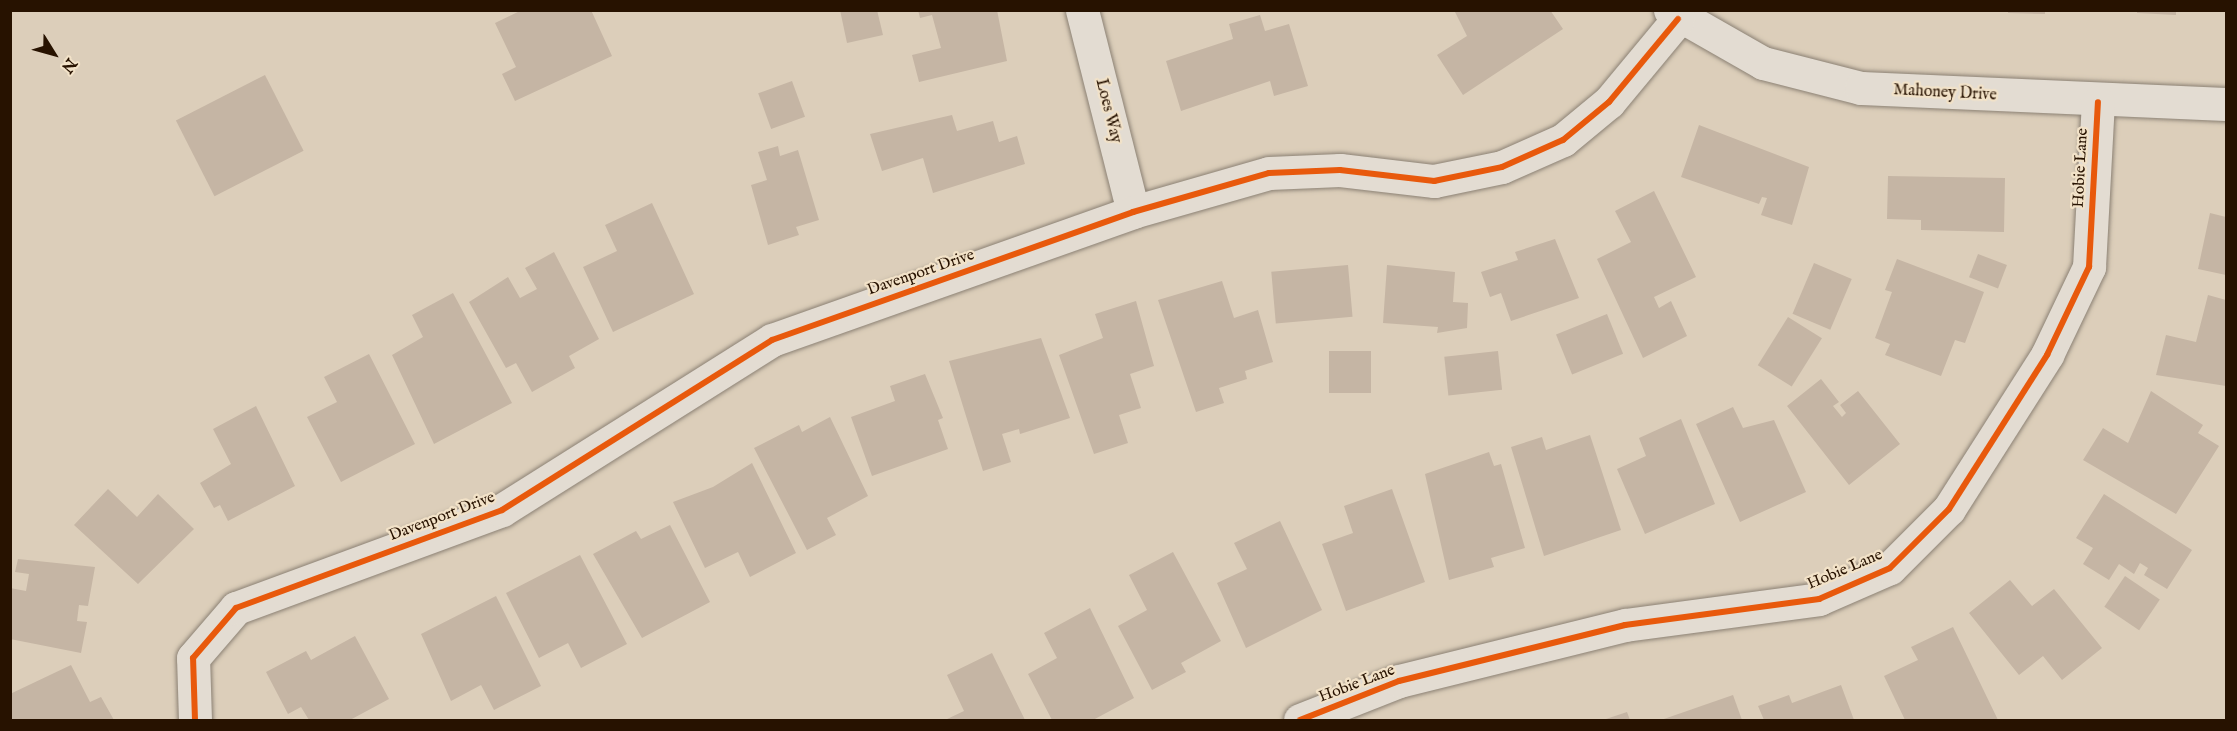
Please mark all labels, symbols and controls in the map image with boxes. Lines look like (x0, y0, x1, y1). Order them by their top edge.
north arrow (24, 24, 84, 84)
text: N (56, 53, 81, 76)
street label: Loes Way (1091, 77, 1125, 145)
street label: Mahoney Drive (1893, 81, 1997, 105)
street label: Hobie Lane (2069, 128, 2093, 208)
street label: Davenport Drive (865, 246, 977, 300)
street label: Davenport Drive (386, 488, 498, 546)
street label: Hobie Lane (1805, 546, 1885, 594)
street label: Hobie Lane (1316, 661, 1398, 707)

